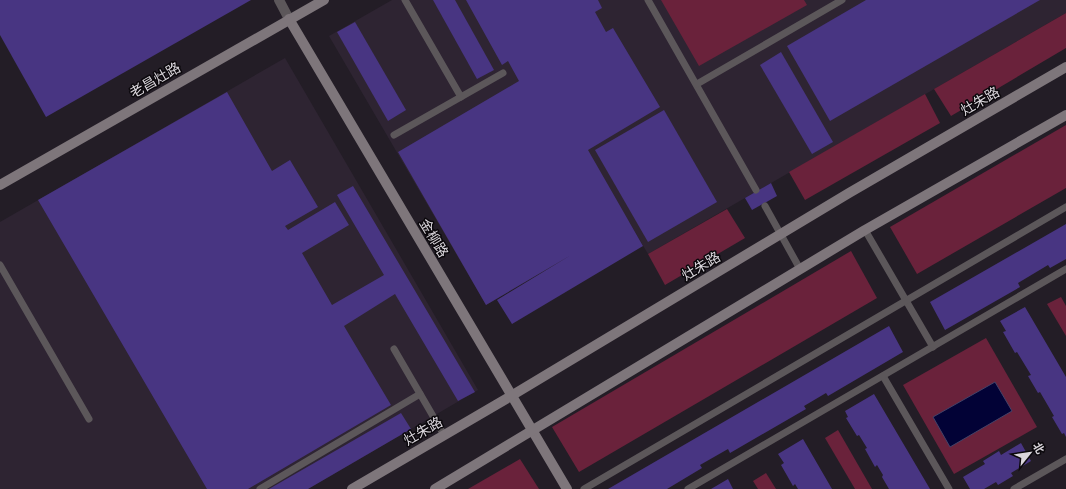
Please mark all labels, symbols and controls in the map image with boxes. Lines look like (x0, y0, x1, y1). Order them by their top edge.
street label: 老昌灶路 (126, 58, 184, 102)
street label: 灶朱路 (957, 83, 1003, 119)
street label: 金柳路 (415, 215, 453, 261)
street label: 灶朱路 (678, 247, 724, 285)
street label: 灶朱路 (400, 413, 446, 449)
north arrow (1010, 433, 1050, 473)
text: 北 (1030, 440, 1047, 456)

